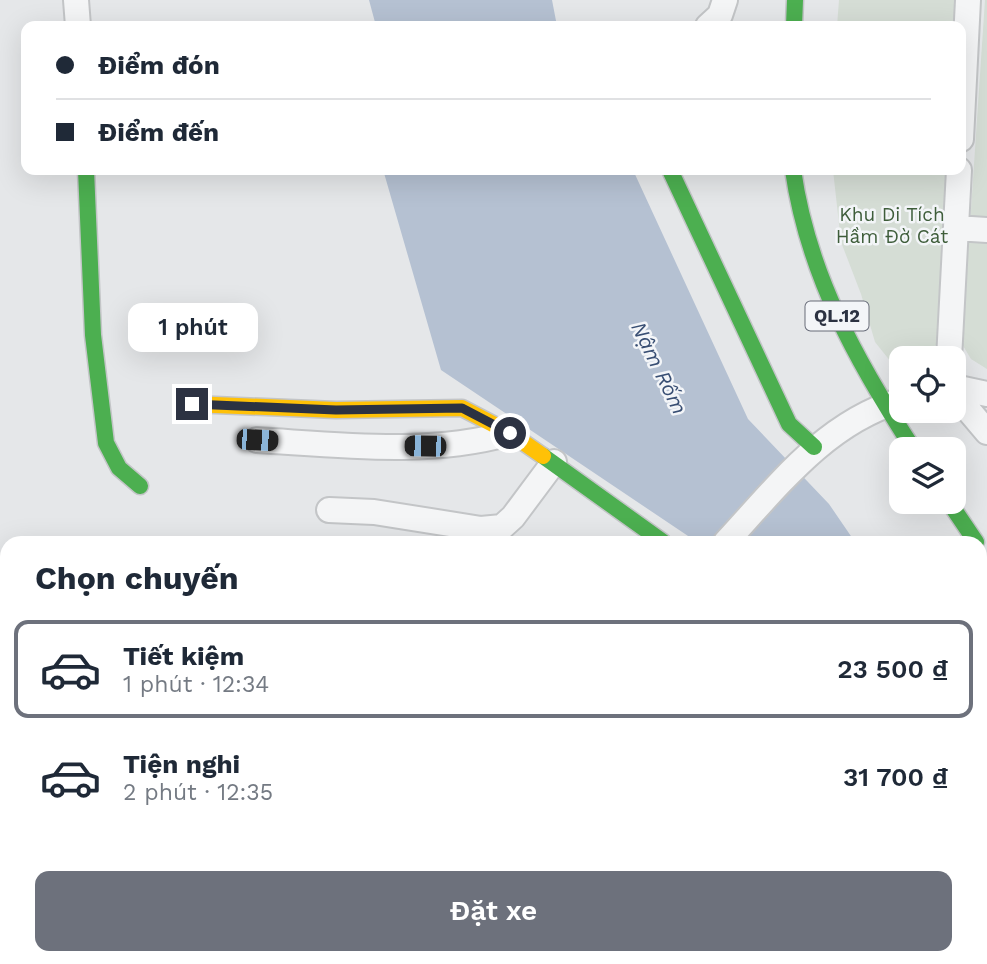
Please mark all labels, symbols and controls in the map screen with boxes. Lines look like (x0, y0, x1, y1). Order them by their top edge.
text: Điểm đón (98, 50, 220, 80)
text: Điểm đến (98, 117, 219, 147)
park label: Khu Di Tích Hầm Đờ Cát (836, 203, 948, 248)
callout: 1 phút (127, 302, 257, 352)
road number: QL.12 (806, 302, 868, 330)
text: 1 phút (158, 314, 228, 341)
water label: Nậm Rốm (626, 318, 693, 418)
map controls (889, 346, 966, 514)
button: locate (889, 346, 966, 423)
route end (176, 388, 208, 420)
route start (494, 417, 526, 449)
car (236, 428, 279, 452)
car (404, 435, 447, 457)
button: layers (889, 437, 966, 514)
text: Chọn chuyến (35, 559, 239, 597)
icon: car (39, 638, 102, 701)
text: Tiết kiệm (123, 641, 244, 671)
text: 23 500 ₫ (837, 654, 948, 684)
text: 1 phút · 12:34 (123, 671, 269, 698)
icon: car (39, 746, 102, 809)
text: Tiện nghi (123, 749, 240, 779)
text: 31 700 ₫ (843, 762, 948, 792)
text: 2 phút · 12:35 (123, 779, 273, 806)
button: Đặt xe (35, 871, 952, 951)

